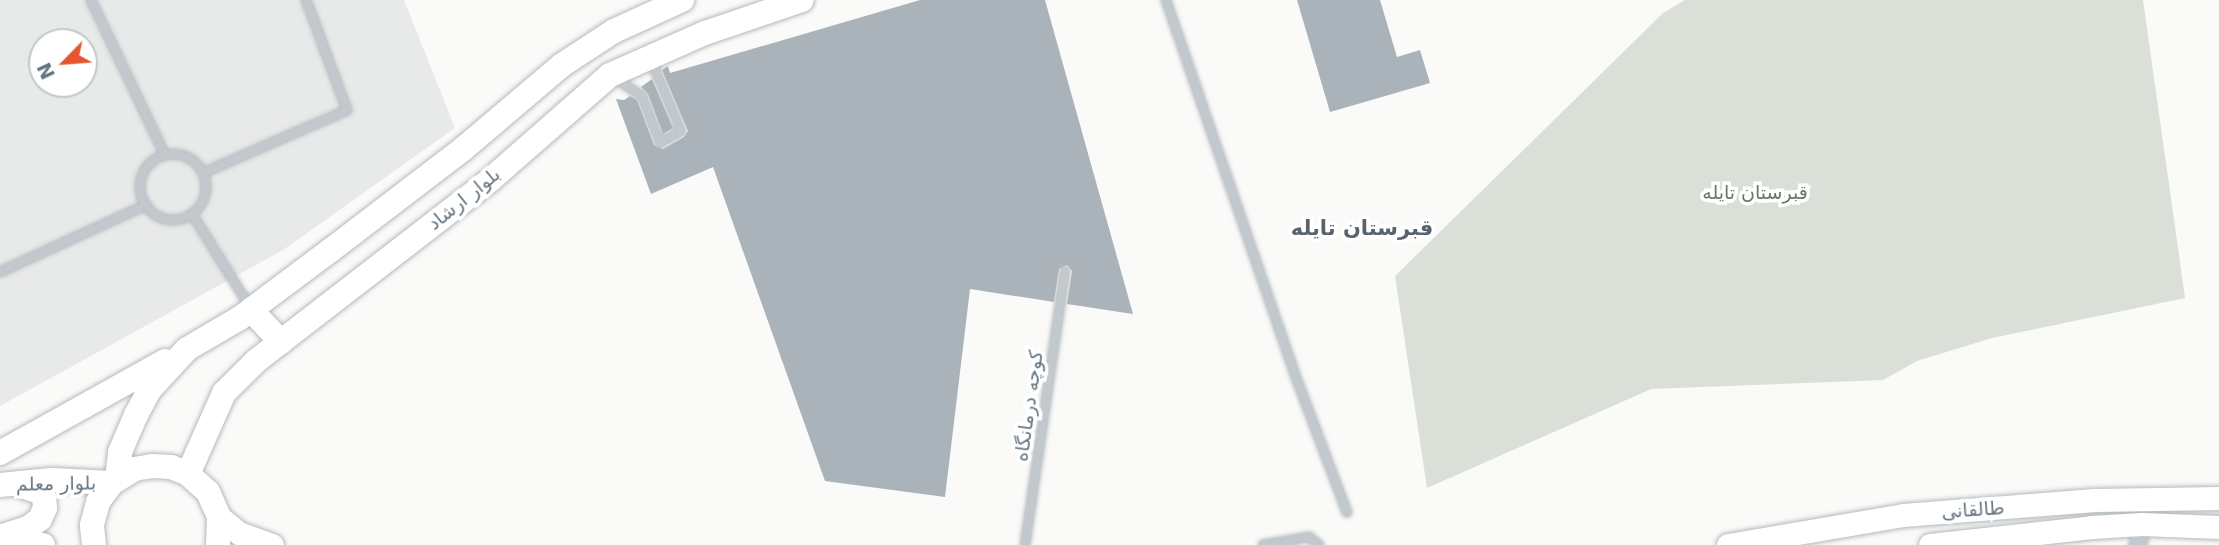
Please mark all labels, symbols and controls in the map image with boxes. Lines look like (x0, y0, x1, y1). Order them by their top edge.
north arrow (28, 28, 98, 98)
text: N (32, 59, 59, 83)
street label: بلوار ارشاد (423, 163, 505, 235)
park label: قبرستان تایله (1702, 182, 1808, 204)
district label: قبرستان تایله (1291, 215, 1433, 241)
street label: کوچه درمانگاه (1010, 349, 1048, 463)
street label: بلوار معلم (16, 472, 96, 496)
street label: طالقانی (1941, 496, 2005, 524)

